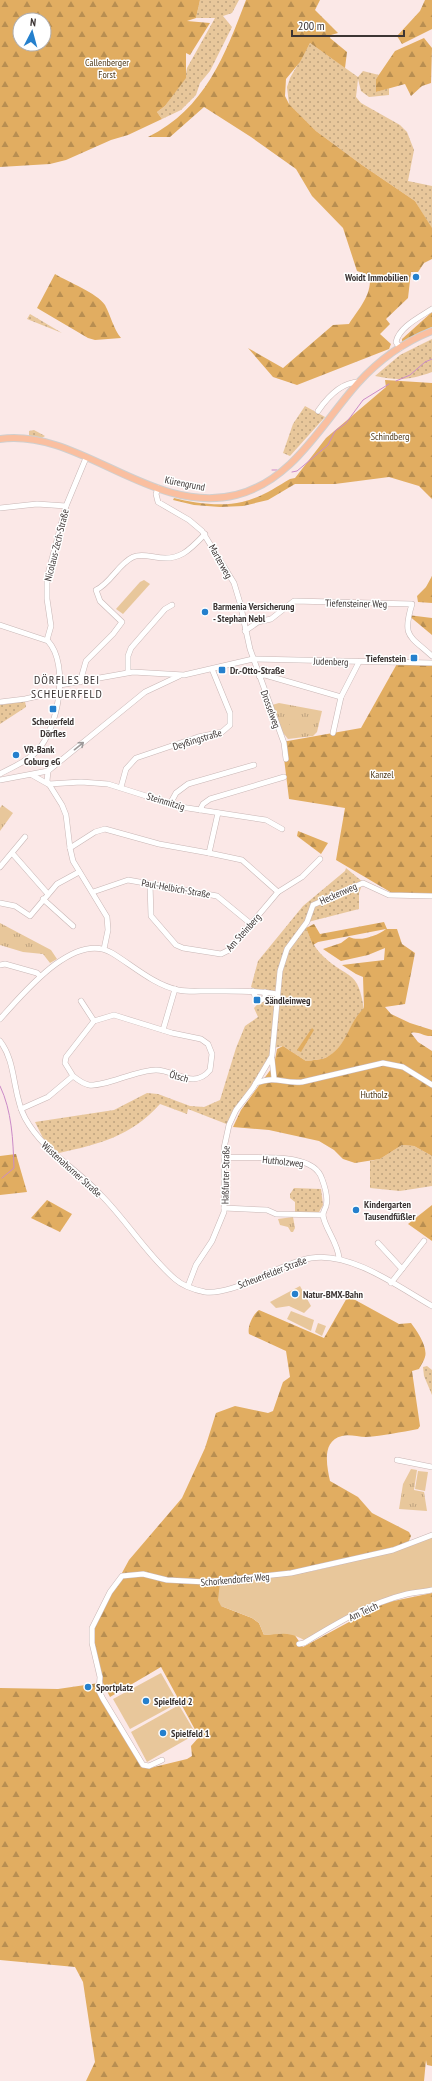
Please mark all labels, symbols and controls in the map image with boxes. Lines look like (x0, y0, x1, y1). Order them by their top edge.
north arrow (12, 12, 52, 52)
scale bar (292, 12, 404, 38)
text: N (29, 15, 37, 29)
text: 200 m (298, 18, 325, 33)
park label: Callenberger Forst (85, 56, 129, 81)
place label: Woidt Immobilien (344, 271, 408, 284)
marker: Woidt Immobilien (411, 272, 421, 282)
park label: Schindberg (371, 430, 409, 443)
street label: Kürengrund (164, 473, 206, 494)
street label: Nicolaus-Zech-Straße (41, 508, 72, 583)
street label: Marterweg (206, 542, 235, 581)
street label: Tiefensteiner Weg (325, 596, 387, 611)
place label: Barmenia Versicherung - Stephan Nebl (213, 600, 295, 625)
marker: Barmenia Versicherung - Stephan Nebl (200, 607, 210, 617)
place label: Tiefenstein (366, 652, 407, 665)
marker: Tiefenstein (409, 653, 419, 663)
street label: Judenberg (312, 654, 349, 669)
place label: Dr.-Otto-Straße (230, 664, 285, 677)
marker: Dr.-Otto-Straße (217, 665, 227, 675)
district label: DÖRFLES BEI SCHEUERFELD (31, 672, 103, 701)
street label: Drosselweg (258, 688, 283, 730)
marker: Scheuerfeld Dörfles (48, 704, 58, 714)
place label: Scheuerfeld Dörfles (32, 715, 75, 740)
street label: Deyßingstraße (171, 726, 223, 753)
one-way arrow (73, 742, 84, 751)
place label: VR-Bank Coburg eG (23, 743, 60, 768)
marker: VR-Bank Coburg eG (11, 750, 21, 760)
park label: Kanzel (370, 768, 394, 781)
street label: Steinmitzig (145, 790, 186, 813)
street label: Paul-Helbich-Straße (140, 876, 211, 901)
street label: Heckenweg (318, 879, 359, 907)
street label: Am Steinberg (223, 911, 264, 954)
place label: Sändleinweg (265, 994, 311, 1007)
marker: Sändleinweg (252, 995, 262, 1005)
street label: Ölsch (168, 1068, 190, 1085)
park label: Hutholz (360, 1088, 388, 1101)
street label: Wüstenahorner Straße (39, 1139, 105, 1200)
street label: Haßfurter Straße (218, 1146, 233, 1204)
street label: Hutholzweg (262, 1153, 304, 1170)
place label: Kindergarten Tausendfüßler (364, 1198, 415, 1223)
marker: Kindergarten Tausendfüßler (351, 1205, 361, 1215)
street label: Scheuerfelder Straße (236, 1253, 308, 1292)
place label: Natur-BMX-Bahn (303, 1288, 363, 1301)
marker: Natur-BMX-Bahn (290, 1289, 300, 1299)
street label: Schorkendorfer Weg (200, 1570, 270, 1589)
street label: Am Teich (347, 1599, 380, 1624)
place label: Sportplatz (96, 1681, 133, 1694)
marker: Sportplatz (83, 1682, 93, 1692)
place label: Spielfeld 2 (154, 1695, 193, 1708)
marker: Spielfeld 2 (141, 1696, 151, 1706)
place label: Spielfeld 1 (171, 1727, 210, 1740)
marker: Spielfeld 1 (158, 1728, 168, 1738)

